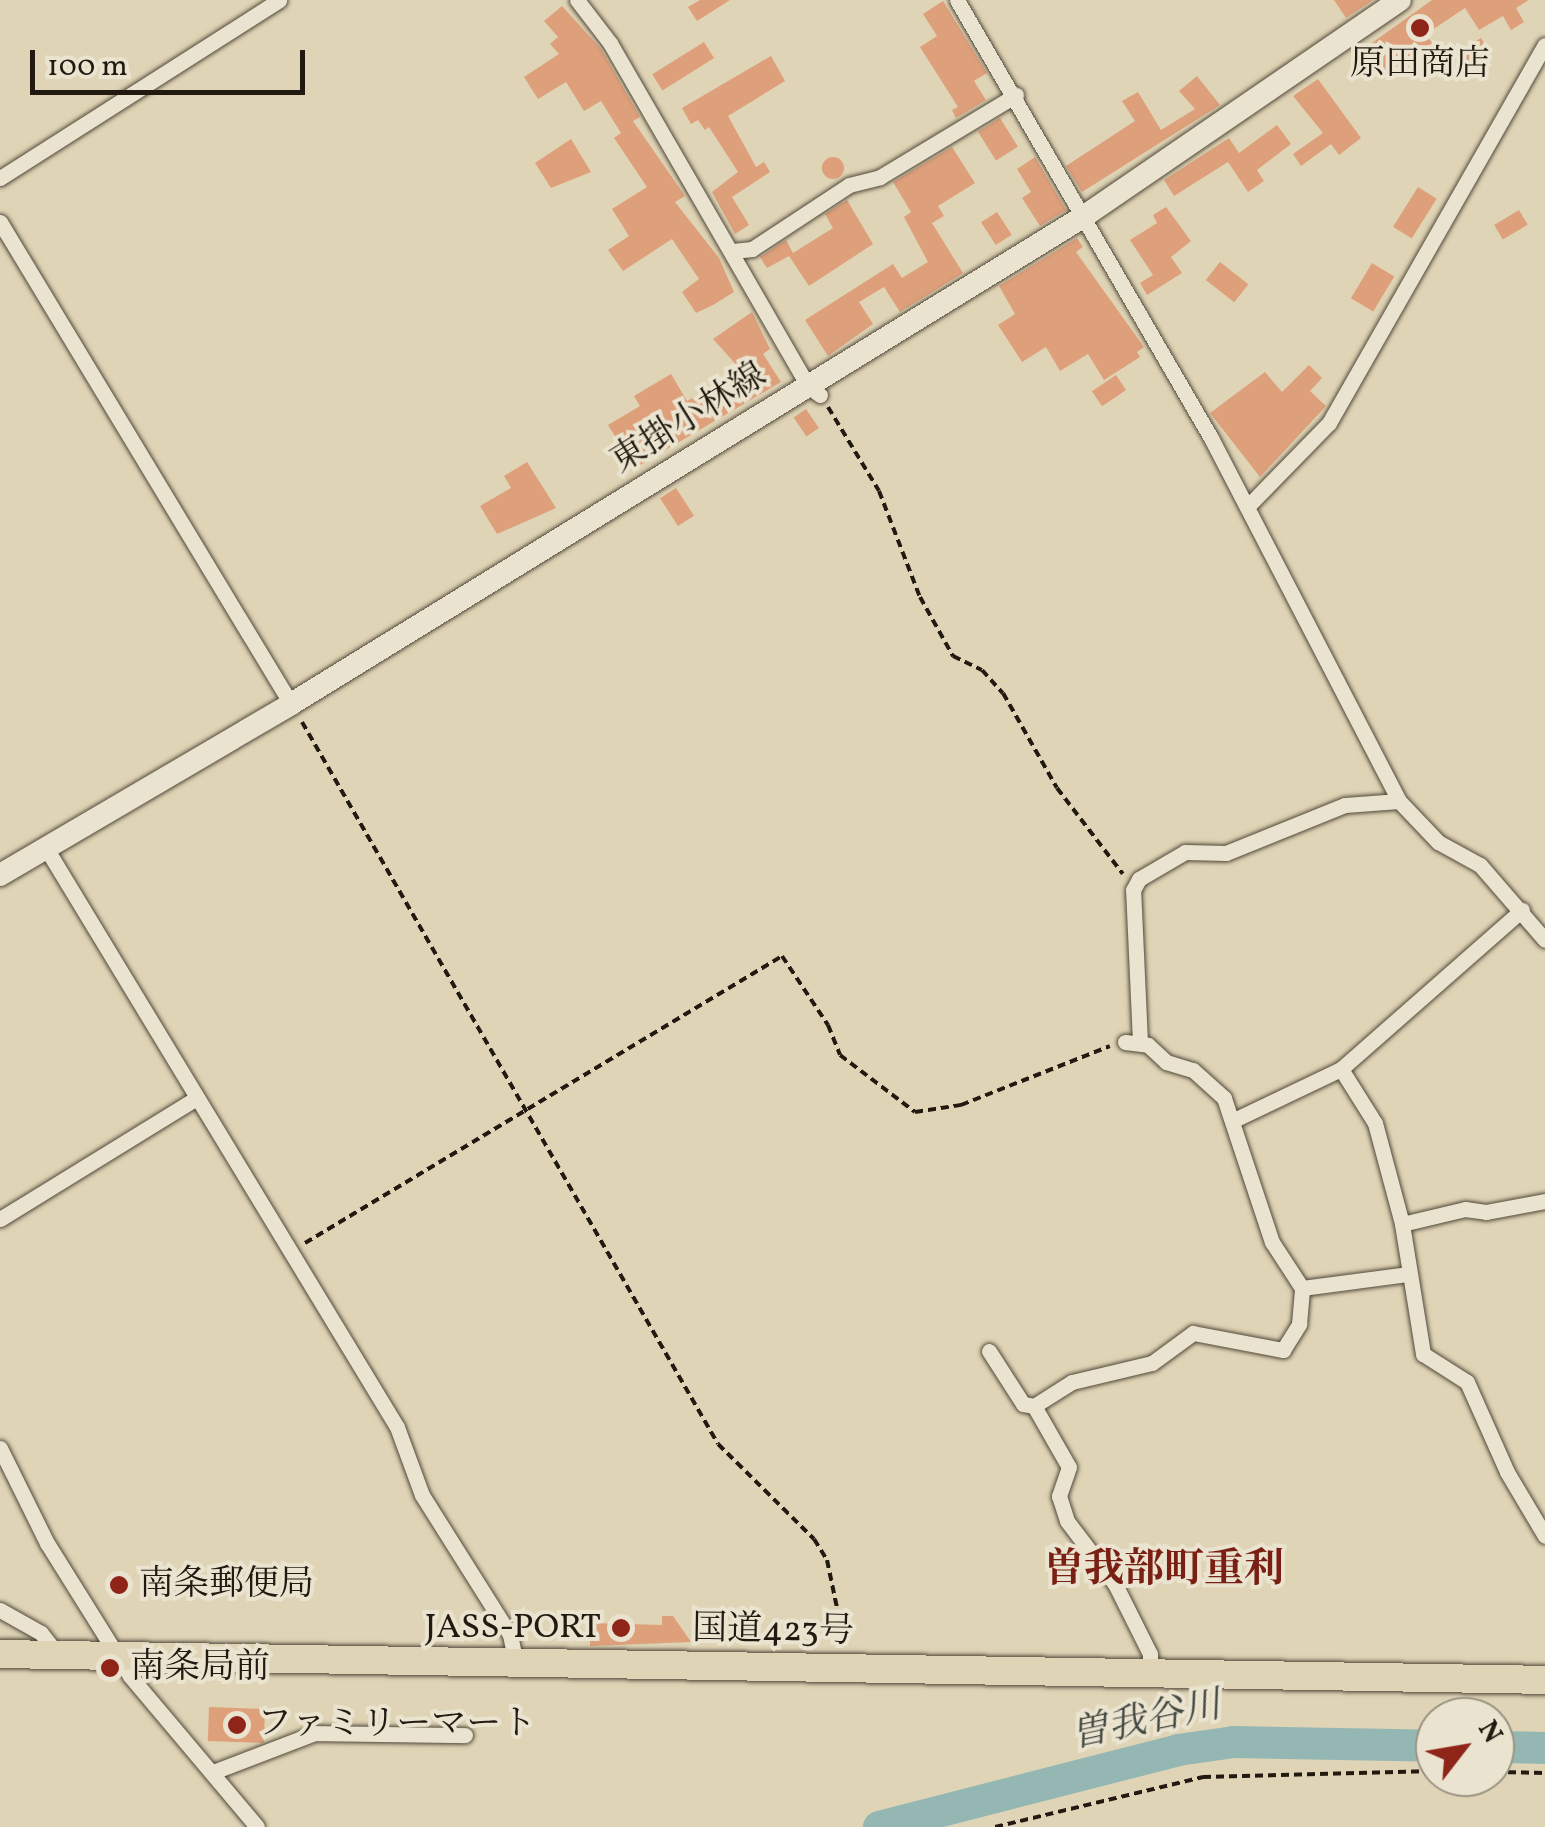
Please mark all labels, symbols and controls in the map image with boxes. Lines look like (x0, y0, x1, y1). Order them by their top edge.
marker: 原田商店 (1409, 17, 1431, 39)
scale bar (35, 30, 310, 92)
place label: 原田商店 (1350, 44, 1490, 86)
text: 100 m (47, 46, 128, 88)
street label: 東掛小林線 (604, 355, 774, 483)
district label: 曽我部町重利 (1044, 1547, 1284, 1595)
place label: 南条郵便局 (139, 1564, 314, 1606)
marker: 南条郵便局 (108, 1574, 130, 1596)
place label: JASS-PORT (425, 1607, 601, 1649)
street label: 国道423号 (692, 1609, 854, 1653)
marker: JASS-PORT (610, 1617, 632, 1639)
place label: 南条局前 (130, 1647, 270, 1689)
marker: 南条局前 (99, 1657, 121, 1679)
water label: 曽我谷川 (1067, 1684, 1225, 1760)
north arrow (1415, 1697, 1515, 1797)
place label: ファミリーマート (257, 1704, 537, 1746)
marker: ファミリーマート (226, 1714, 248, 1736)
text: N (1467, 1714, 1511, 1751)

